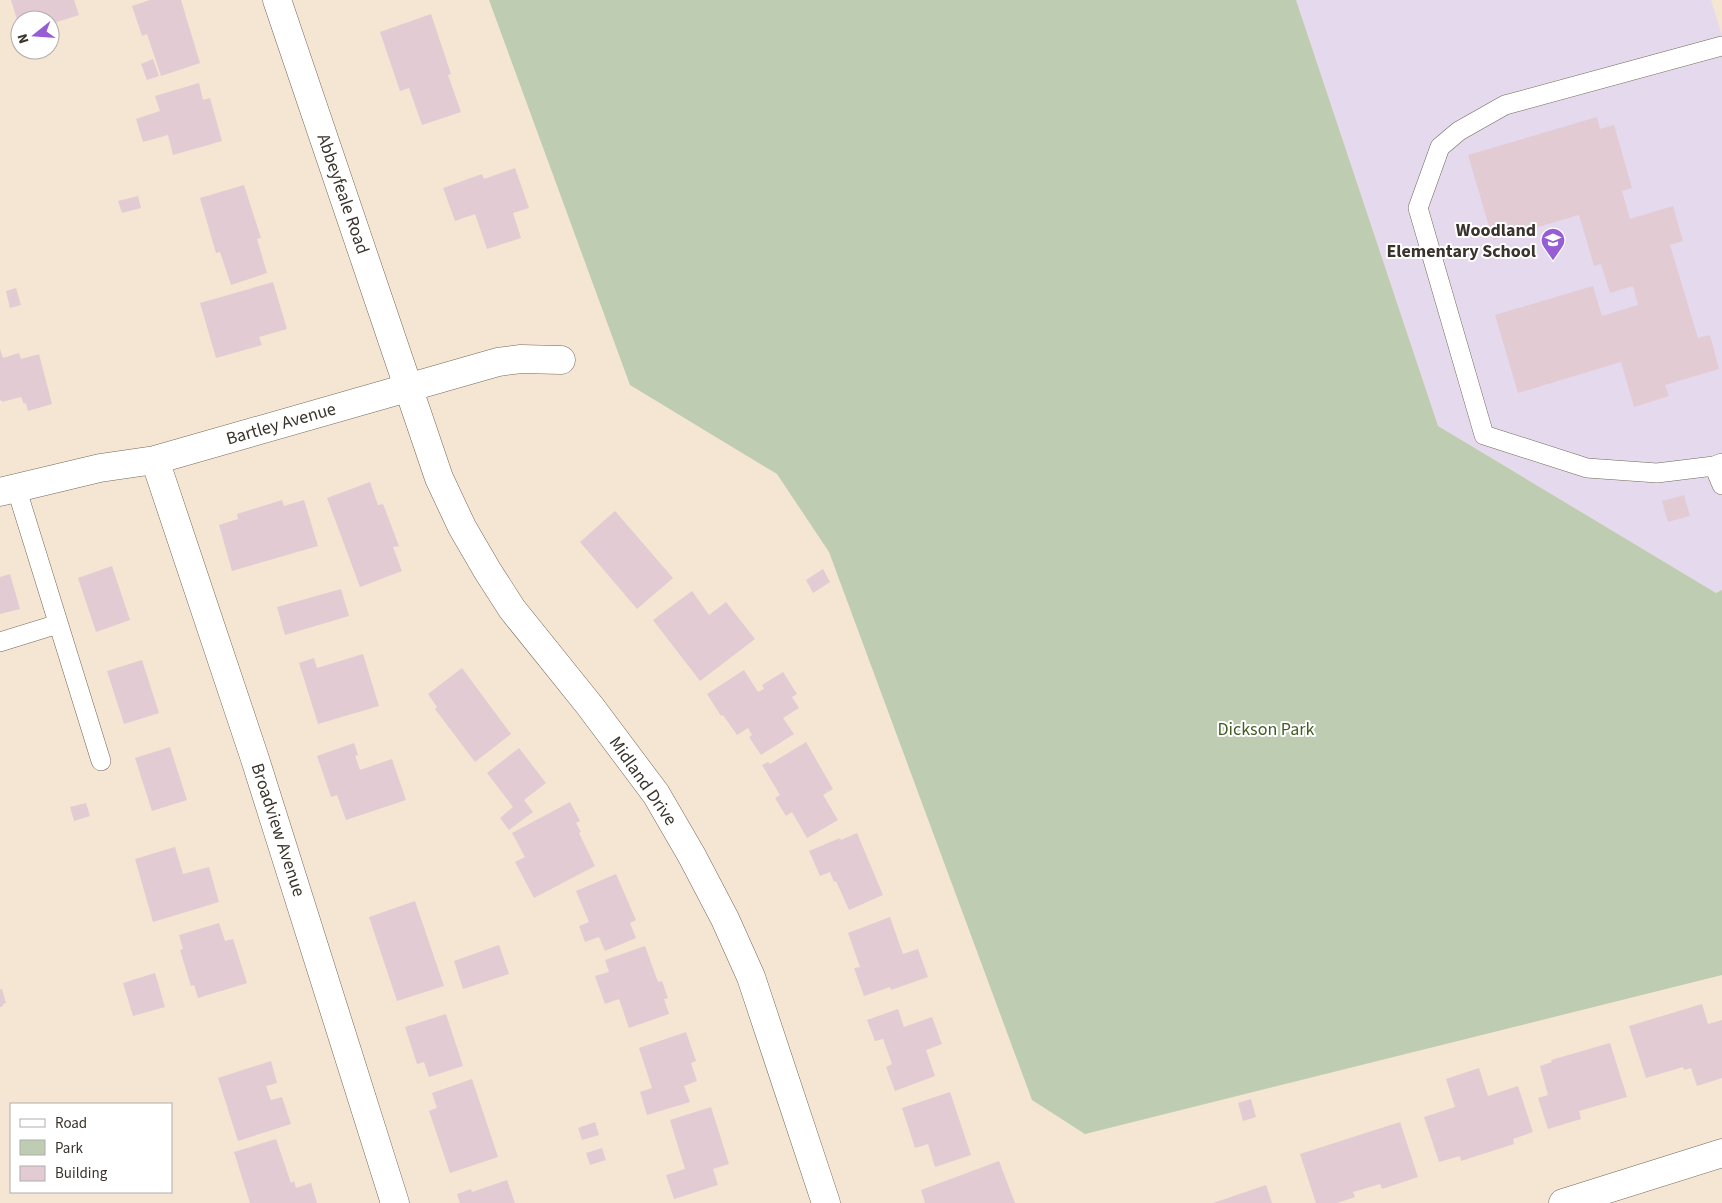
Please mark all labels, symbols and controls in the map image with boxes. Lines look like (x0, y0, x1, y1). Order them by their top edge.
north arrow (10, 10, 60, 60)
text: N (13, 31, 34, 46)
street label: Abbeyfeale Road (311, 131, 375, 257)
place label: Woodland Elementary School (1386, 218, 1536, 264)
school or university icon: Woodland Elementary School (1540, 227, 1566, 261)
street label: Bartley Avenue (223, 396, 339, 452)
park label: Dickson Park (1217, 717, 1315, 742)
street label: Midland Drive (603, 731, 683, 831)
street label: Broadview Avenue (245, 760, 311, 900)
legend (10, 1103, 172, 1193)
text: Road (55, 1113, 87, 1134)
text: Park (55, 1138, 84, 1159)
text: Building (55, 1163, 108, 1184)

